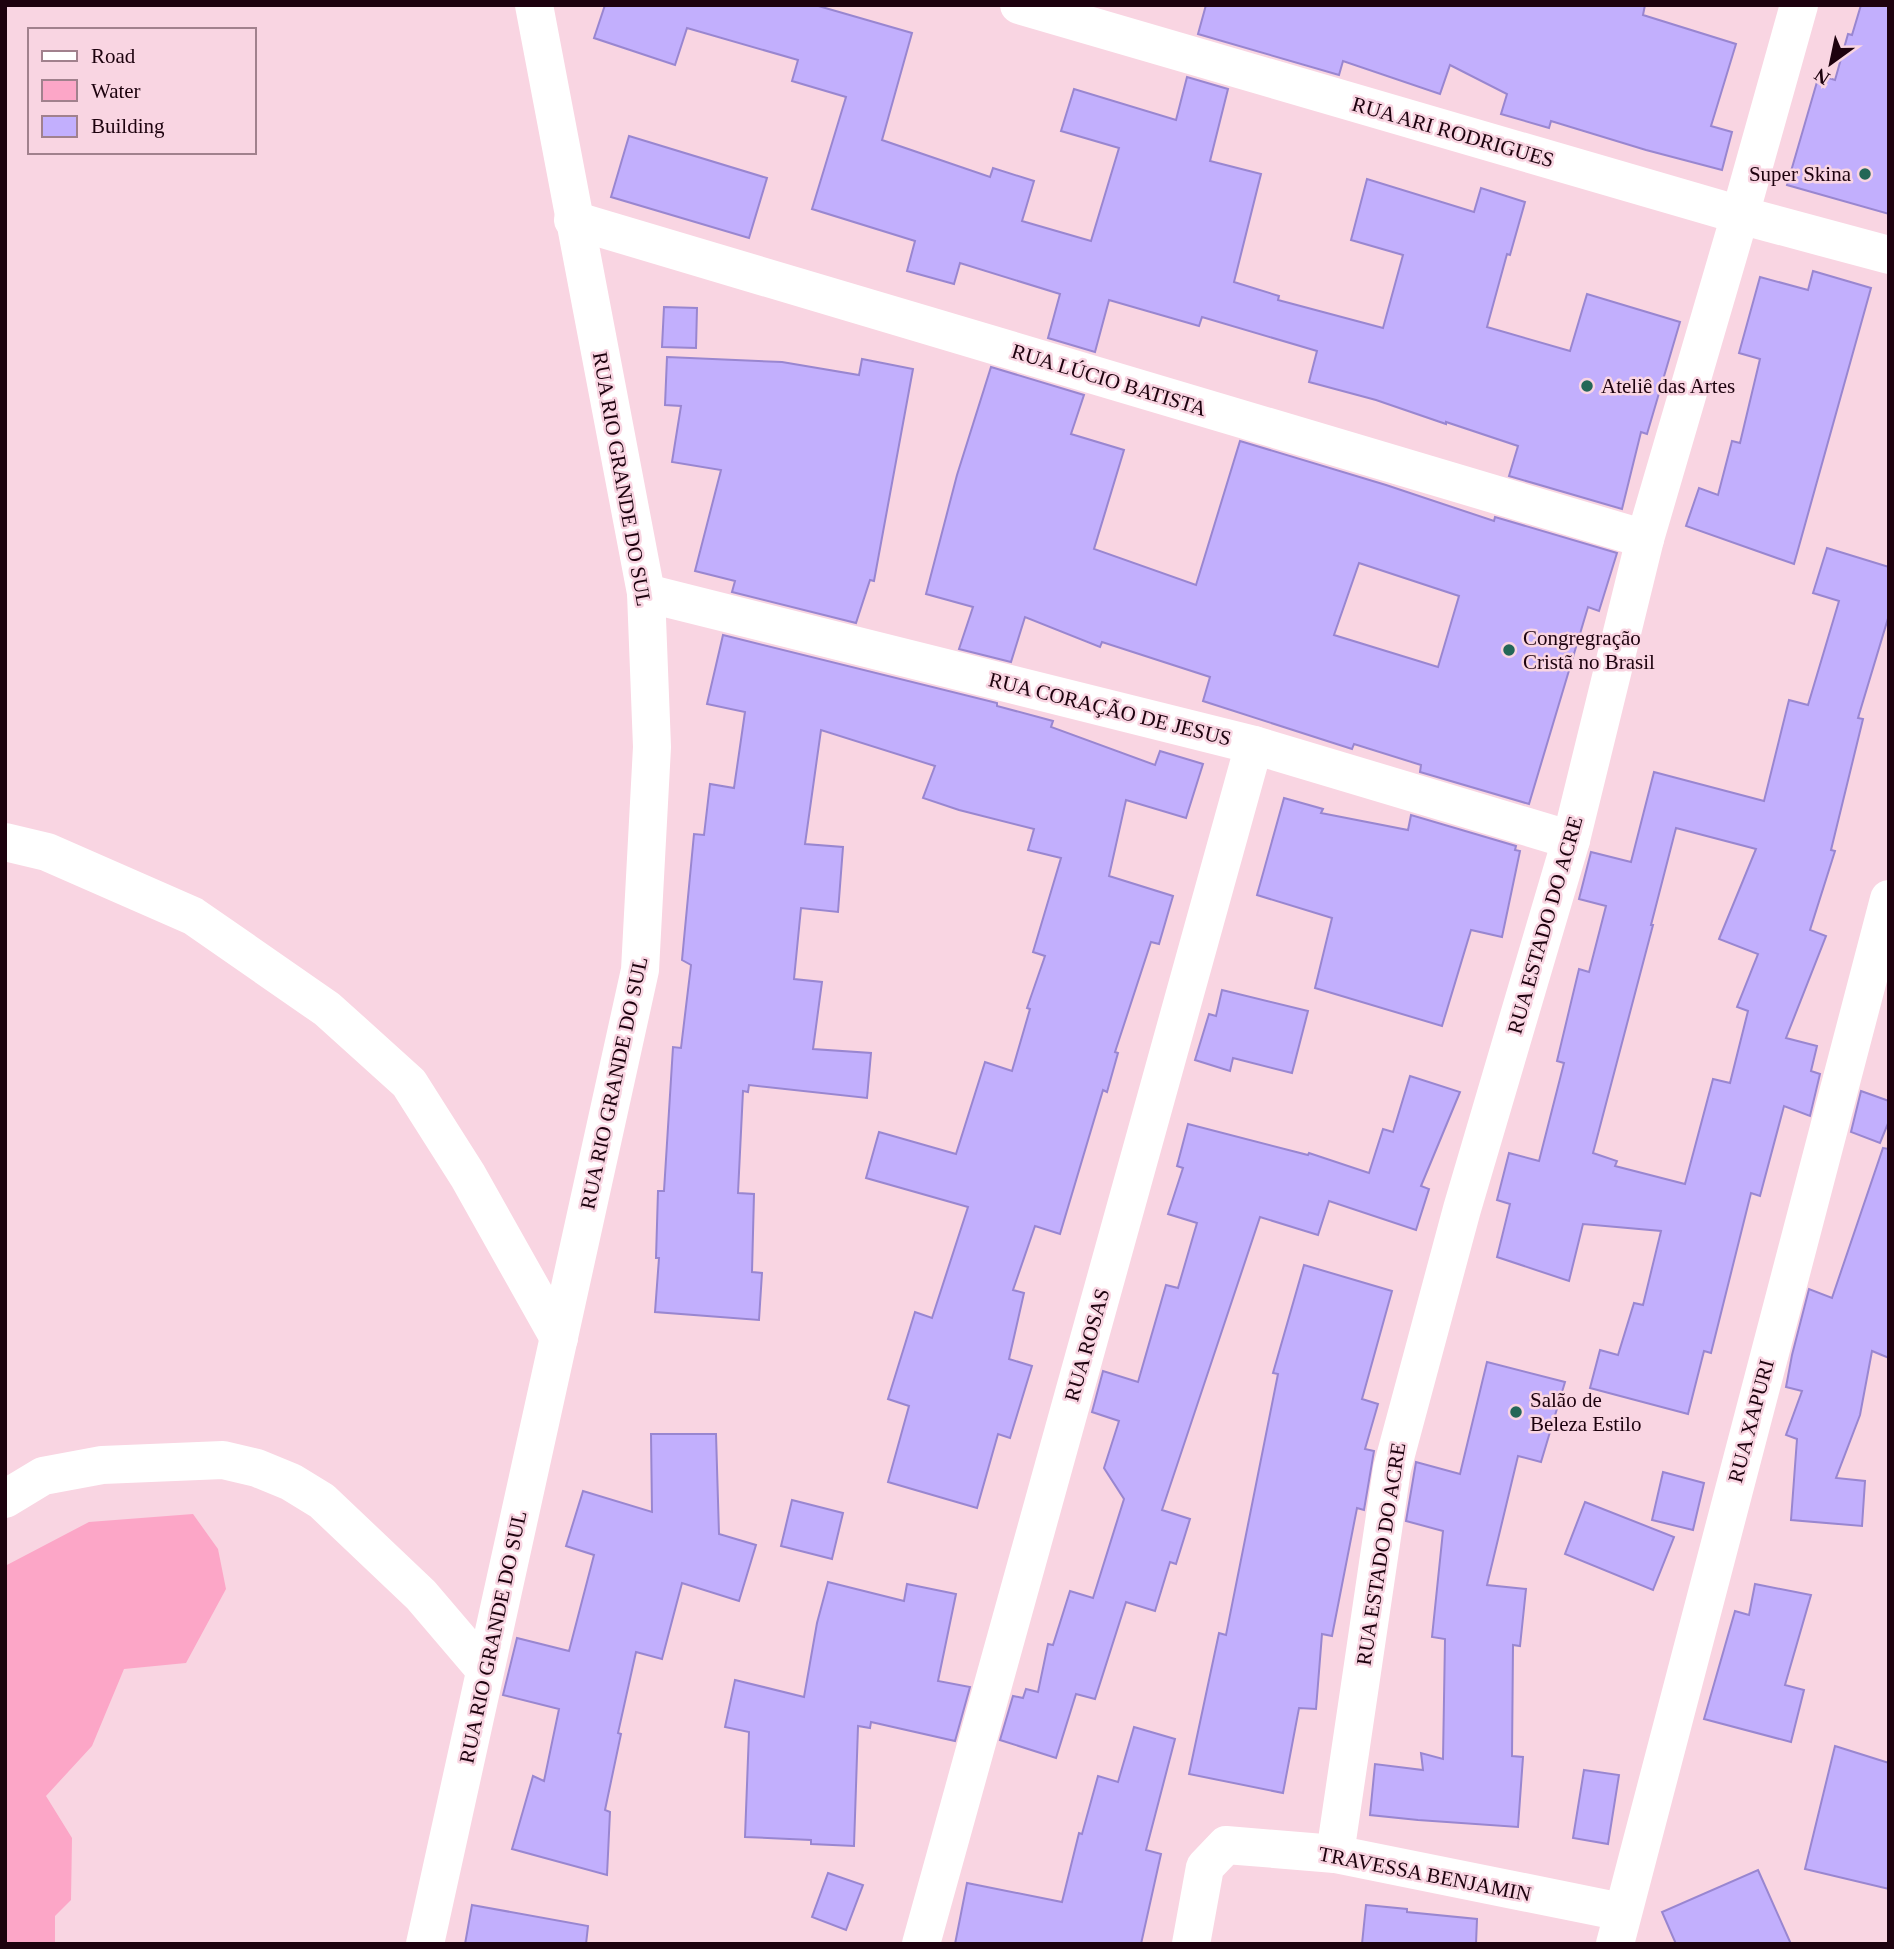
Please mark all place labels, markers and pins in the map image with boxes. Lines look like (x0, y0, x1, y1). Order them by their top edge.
place label: Super Skina (1749, 162, 1852, 186)
marker: Super Skina (1857, 166, 1873, 182)
place label: Ateliê das Artes (1601, 374, 1735, 398)
marker: Ateliê das Artes (1579, 378, 1595, 394)
place label: Congregração Cristã no Brasil (1523, 626, 1655, 674)
marker: Congregração Cristã no Brasil (1501, 642, 1517, 658)
place label: Salão de Beleza Estilo (1530, 1388, 1641, 1436)
marker: Salão de Beleza Estilo (1508, 1404, 1524, 1420)

